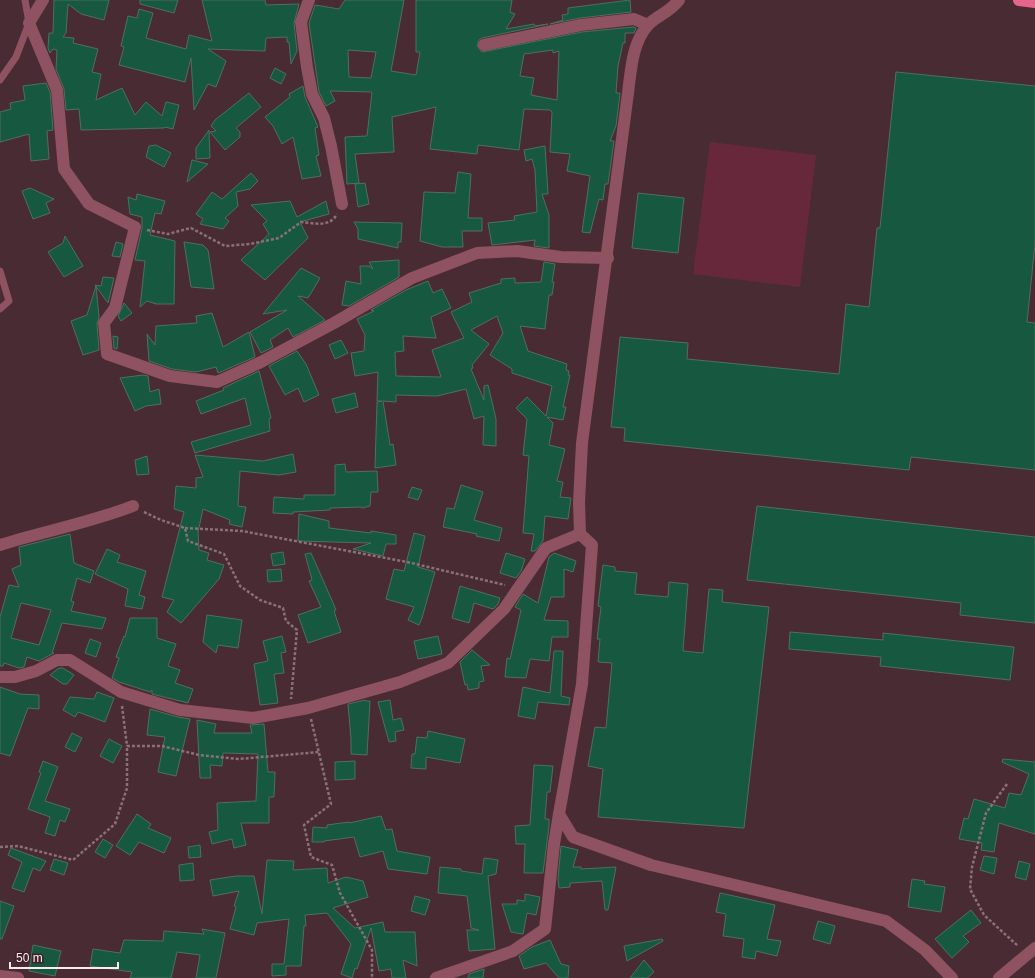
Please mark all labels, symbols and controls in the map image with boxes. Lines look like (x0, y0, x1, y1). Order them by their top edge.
scale bar (10, 944, 118, 970)
text: 50 m (16, 951, 43, 965)

